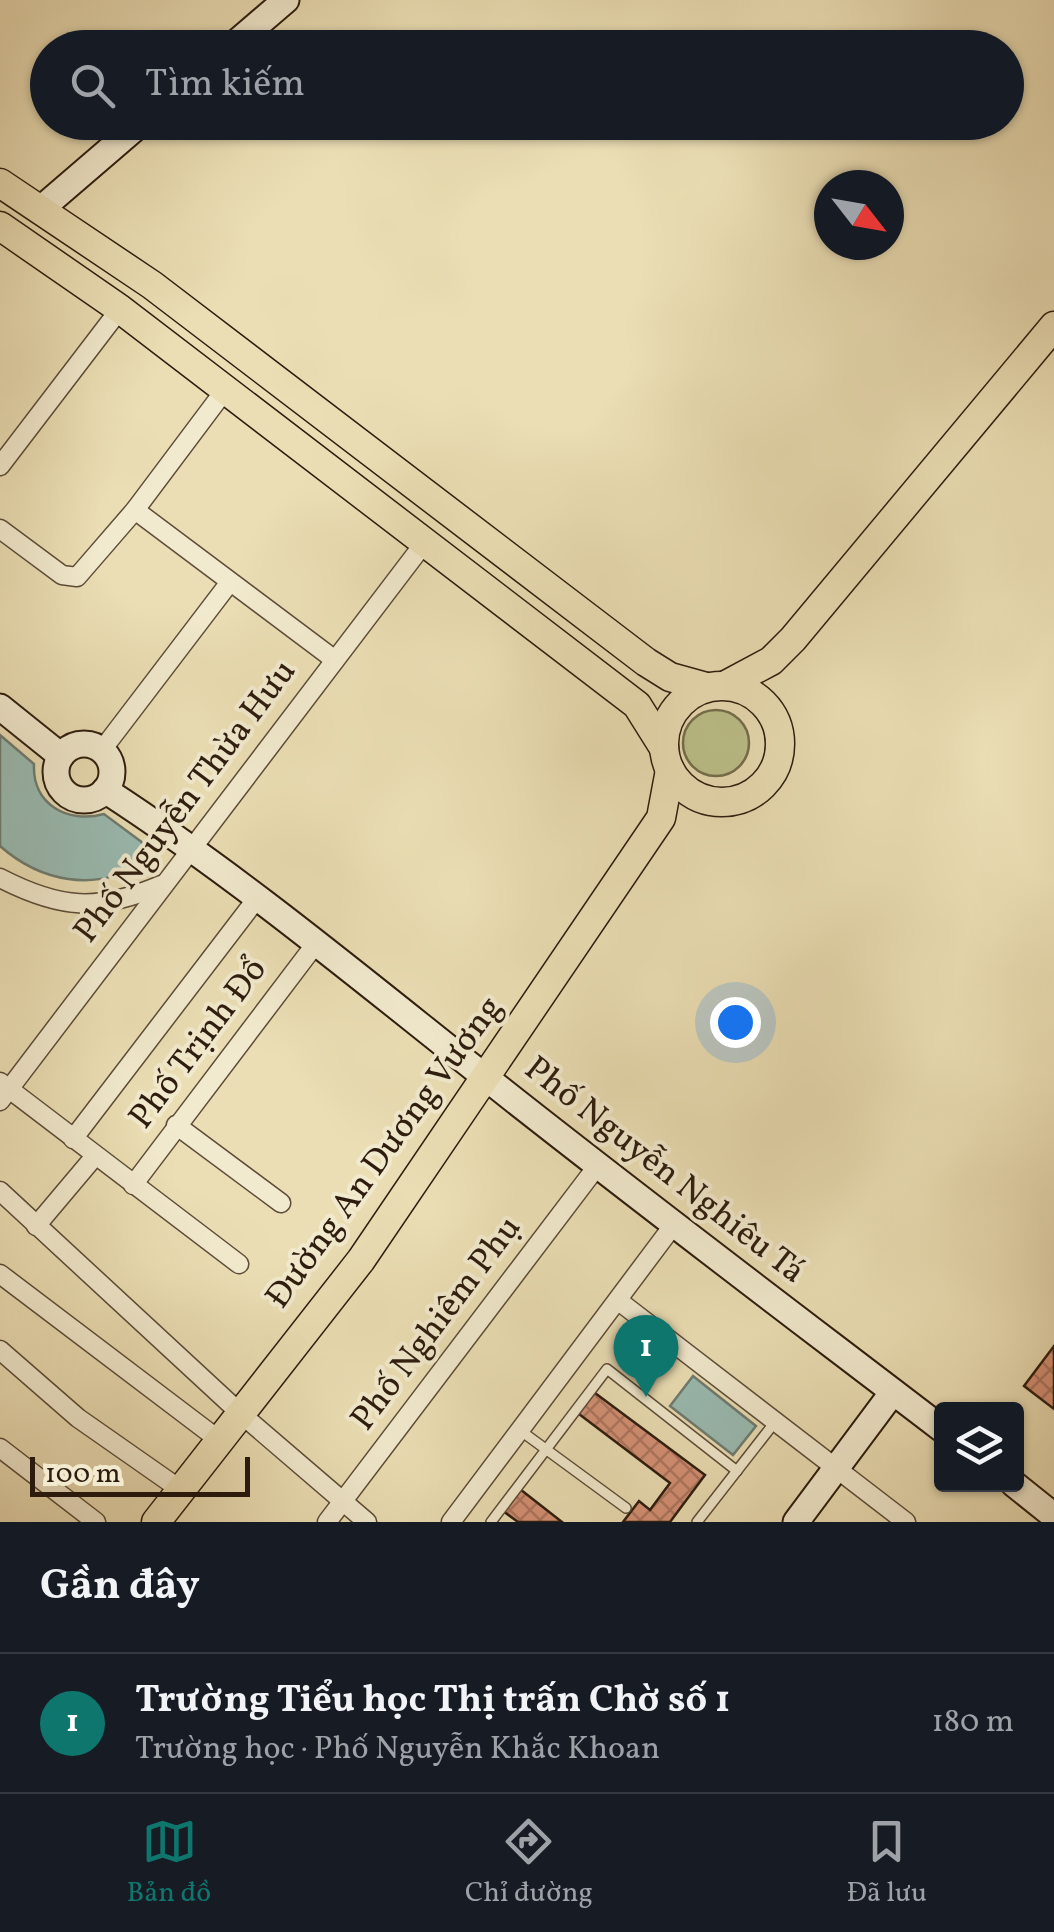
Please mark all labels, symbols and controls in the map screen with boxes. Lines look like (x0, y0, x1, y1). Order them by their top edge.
search box (30, 30, 1024, 140)
icon: search (65, 58, 120, 113)
text: Tìm kiếm (145, 59, 305, 112)
north arrow (814, 170, 904, 260)
street label: Phố Nguyễn Thừa Hưu (63, 650, 309, 954)
street label: Phố Trịnh Đổ (119, 949, 279, 1139)
street label: Đường An Dương Vương (255, 987, 515, 1319)
your location (710, 997, 761, 1048)
street label: Phố Nguyễn Nghiêu Tá (514, 1046, 814, 1296)
street label: Phố Nghiêm Phụ (340, 1207, 534, 1441)
pin: 1 (614, 1314, 678, 1397)
map controls (934, 1402, 1024, 1492)
button: layers (934, 1402, 1024, 1492)
scale bar (30, 1452, 250, 1496)
text: 100 m (45, 1455, 120, 1494)
text: Gần đây (40, 1558, 200, 1617)
text: Trường Tiểu học Thị trấn Chờ số 1 (135, 1675, 730, 1728)
text: 1 (66, 1701, 79, 1745)
text: 180 m (931, 1701, 1014, 1745)
text: Trường học · Phố Nguyễn Khắc Khoan (135, 1728, 660, 1772)
tab: Bản đồ (127, 1814, 211, 1913)
tab: Chỉ đường (465, 1814, 593, 1913)
tab: Đã lưu (847, 1814, 927, 1913)

